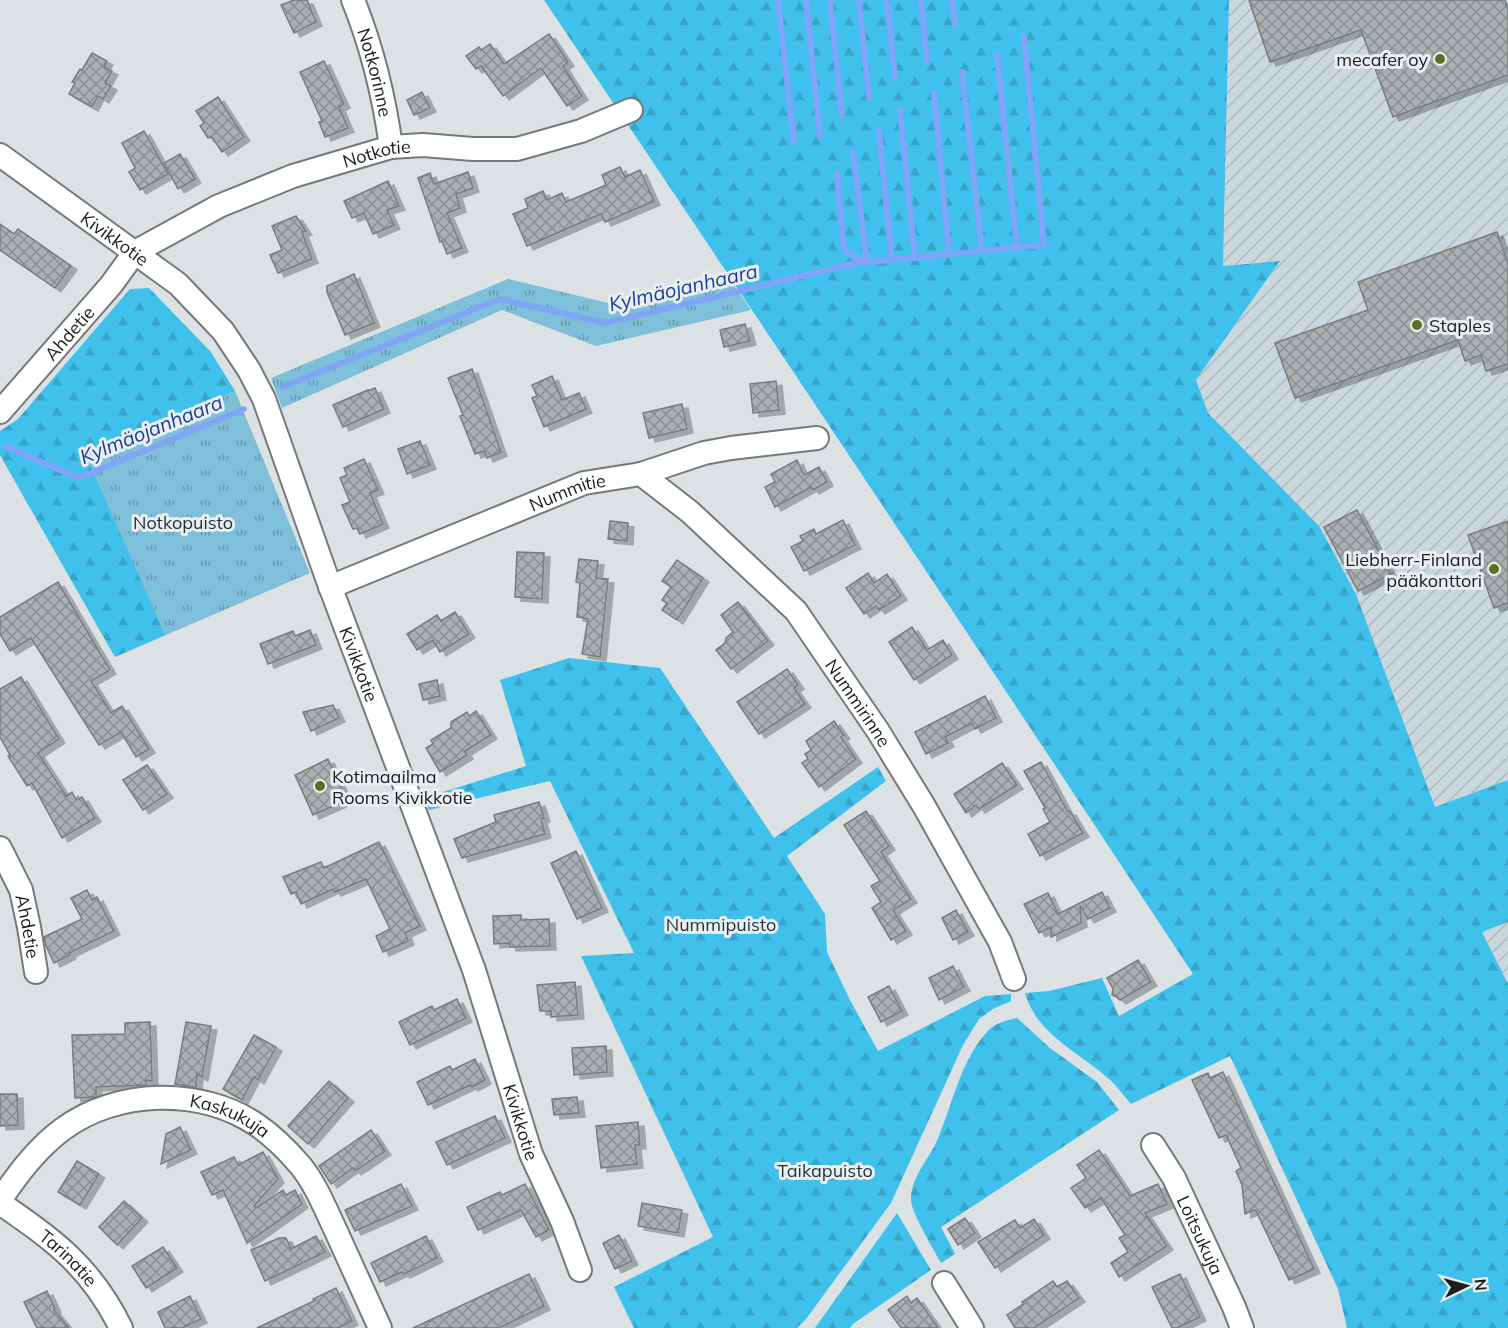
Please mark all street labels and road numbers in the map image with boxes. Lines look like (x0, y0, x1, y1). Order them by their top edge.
street label: Notkorinne (353, 25, 398, 119)
street label: Notkotie (340, 134, 411, 172)
street label: Kivikkotie (76, 206, 154, 271)
street label: Ahdetie (39, 301, 99, 365)
street label: Nummitie (525, 468, 607, 516)
street label: Kivikkotie (335, 623, 384, 705)
street label: Nummirinne (820, 654, 896, 751)
street label: Ahdetie (11, 892, 45, 960)
street label: Kivikkotie (498, 1081, 544, 1164)
street label: Kaskukuja (188, 1088, 275, 1142)
street label: Loitsukuja (1172, 1192, 1229, 1278)
street label: Tarinatie (35, 1224, 103, 1291)

